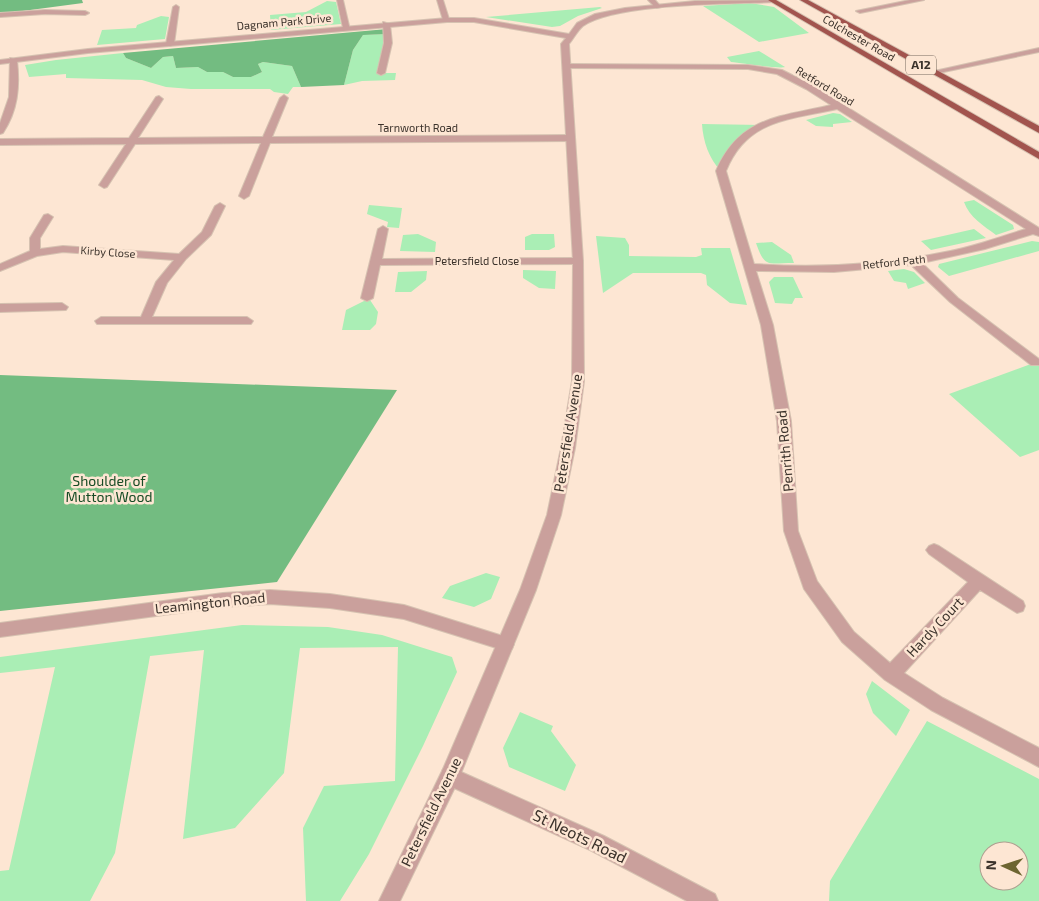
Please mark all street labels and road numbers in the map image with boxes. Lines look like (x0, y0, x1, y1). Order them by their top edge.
street label: Dagnam Park Drive (236, 11, 332, 32)
street label: Colchester Road (821, 12, 898, 63)
road number: A12 (906, 56, 936, 74)
street label: Retford Road (794, 63, 857, 108)
street label: Tarnworth Road (378, 121, 458, 134)
street label: Kirby Close (80, 243, 136, 260)
street label: Retford Path (862, 252, 926, 271)
street label: Petersfield Close (435, 254, 519, 267)
street label: Petersfield Avenue (550, 373, 585, 493)
street label: Penrith Road (772, 410, 797, 493)
street label: Leamington Road (154, 588, 266, 617)
street label: Hardy Court (903, 593, 967, 660)
street label: Petersfield Avenue (397, 755, 464, 869)
street label: St Neots Road (530, 805, 630, 866)

